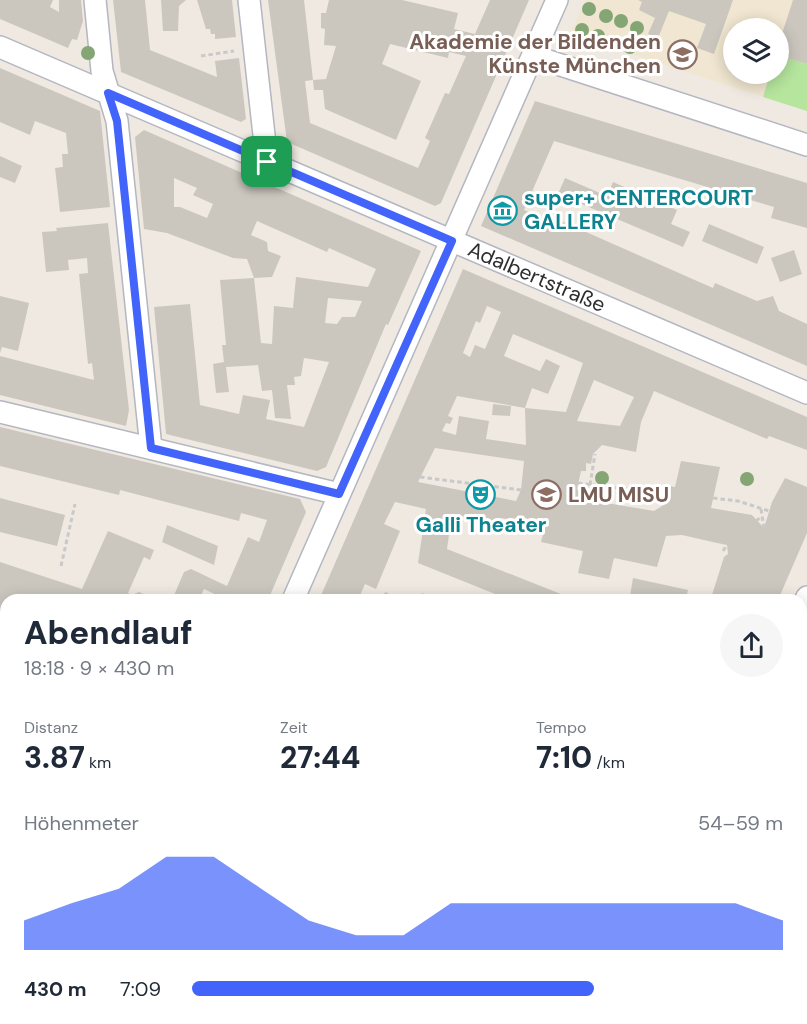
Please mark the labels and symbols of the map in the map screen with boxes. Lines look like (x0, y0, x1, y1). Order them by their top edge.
place label: Akademie der Bildenden Künste München (409, 28, 661, 80)
school or university icon: Akademie der Bildenden Künste München (666, 38, 698, 70)
pin (241, 136, 292, 187)
place label: super+ CENTERCOURT GALLERY (524, 184, 753, 236)
museum icon: super+ CENTERCOURT GALLERY (487, 194, 519, 226)
street label: Adalbertstraße (464, 235, 610, 319)
theatre icon: Galli Theater (465, 478, 497, 510)
school or university icon: LMU MISU (531, 479, 563, 511)
place label: LMU MISU (568, 481, 669, 509)
place label: Galli Theater (416, 511, 547, 539)

